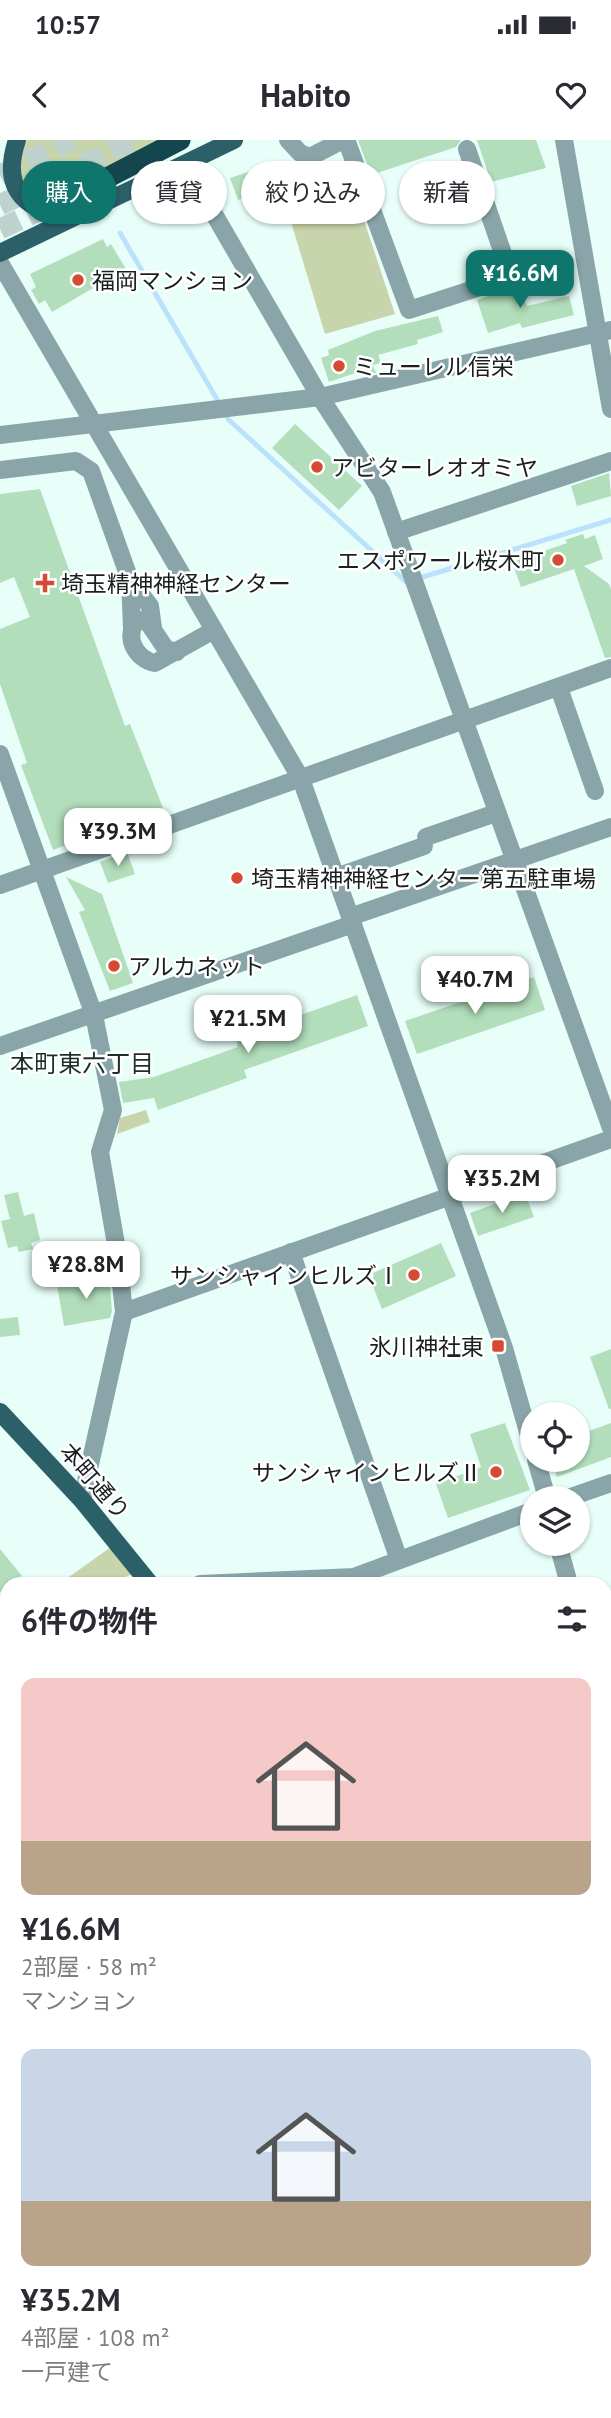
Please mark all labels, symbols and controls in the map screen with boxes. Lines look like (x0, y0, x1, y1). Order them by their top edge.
text: 10:57 (35, 8, 101, 41)
text: Habito (260, 74, 351, 116)
icon: back (21, 76, 59, 114)
icon: heart (552, 76, 590, 114)
chip: 購入 (21, 161, 117, 224)
chip: 賃貸 (131, 161, 227, 224)
chip: 絞り込み (241, 161, 385, 224)
chip: 新着 (399, 161, 495, 224)
pin: ¥16.6M (463, 250, 577, 310)
text: ¥16.6M (482, 258, 558, 287)
place label: 福岡マンション (92, 266, 253, 295)
marker: 福岡マンション (70, 272, 86, 288)
place label: ミューレル信栄 (353, 352, 514, 381)
marker: ミューレル信栄 (331, 358, 347, 374)
place label: アビターレオオミヤ (331, 453, 538, 482)
marker: アビターレオオミヤ (309, 459, 325, 475)
place label: エスポワール桜木町 (337, 546, 544, 575)
marker: エスポワール桜木町 (550, 552, 566, 568)
place label: 埼玉精神神経センター (61, 569, 291, 598)
marker: 埼玉精神神経センター (35, 573, 55, 593)
pin: ¥39.3M (61, 808, 175, 868)
text: ¥39.3M (80, 816, 156, 845)
place label: 埼玉精神神経センター第五駐車場 (251, 864, 596, 893)
marker: 埼玉精神神経センター第五駐車場 (229, 870, 245, 886)
place label: アルカネット (128, 952, 265, 981)
pin: ¥40.7M (418, 956, 532, 1016)
marker: アルカネット (106, 958, 122, 974)
text: ¥40.7M (437, 964, 513, 993)
pin: ¥21.5M (191, 996, 305, 1055)
text: ¥21.5M (210, 1003, 286, 1032)
district label: 本町東六丁目 (10, 1048, 154, 1079)
pin: ¥35.2M (445, 1156, 559, 1215)
text: ¥35.2M (464, 1163, 540, 1192)
pin: ¥28.8M (29, 1242, 143, 1301)
text: ¥28.8M (48, 1249, 124, 1278)
place label: サンシャインヒルズⅠ (170, 1261, 400, 1290)
marker: サンシャインヒルズⅠ (406, 1267, 422, 1283)
place label: 氷川神社東 (369, 1332, 484, 1361)
marker: 氷川神社東 (490, 1338, 506, 1354)
map controls (520, 1402, 590, 1556)
button: locate (520, 1402, 590, 1472)
street label: 本町通り (54, 1437, 136, 1525)
place label: サンシャインヒルズⅡ (252, 1458, 482, 1487)
marker: サンシャインヒルズⅡ (488, 1464, 504, 1480)
button: layers (520, 1486, 590, 1556)
icon: filters (553, 1600, 591, 1638)
text: 6件の物件 (21, 1601, 158, 1640)
icon: home (243, 1723, 369, 1849)
text: ¥16.6M (21, 1909, 120, 1948)
text: 2部屋 · 58 m² (21, 1952, 157, 1981)
text: マンション (21, 1986, 136, 2015)
icon: home (243, 2094, 369, 2220)
text: ¥35.2M (21, 2280, 120, 2319)
text: 4部屋 · 108 m² (21, 2323, 169, 2352)
text: 一戸建て (21, 2357, 113, 2386)

